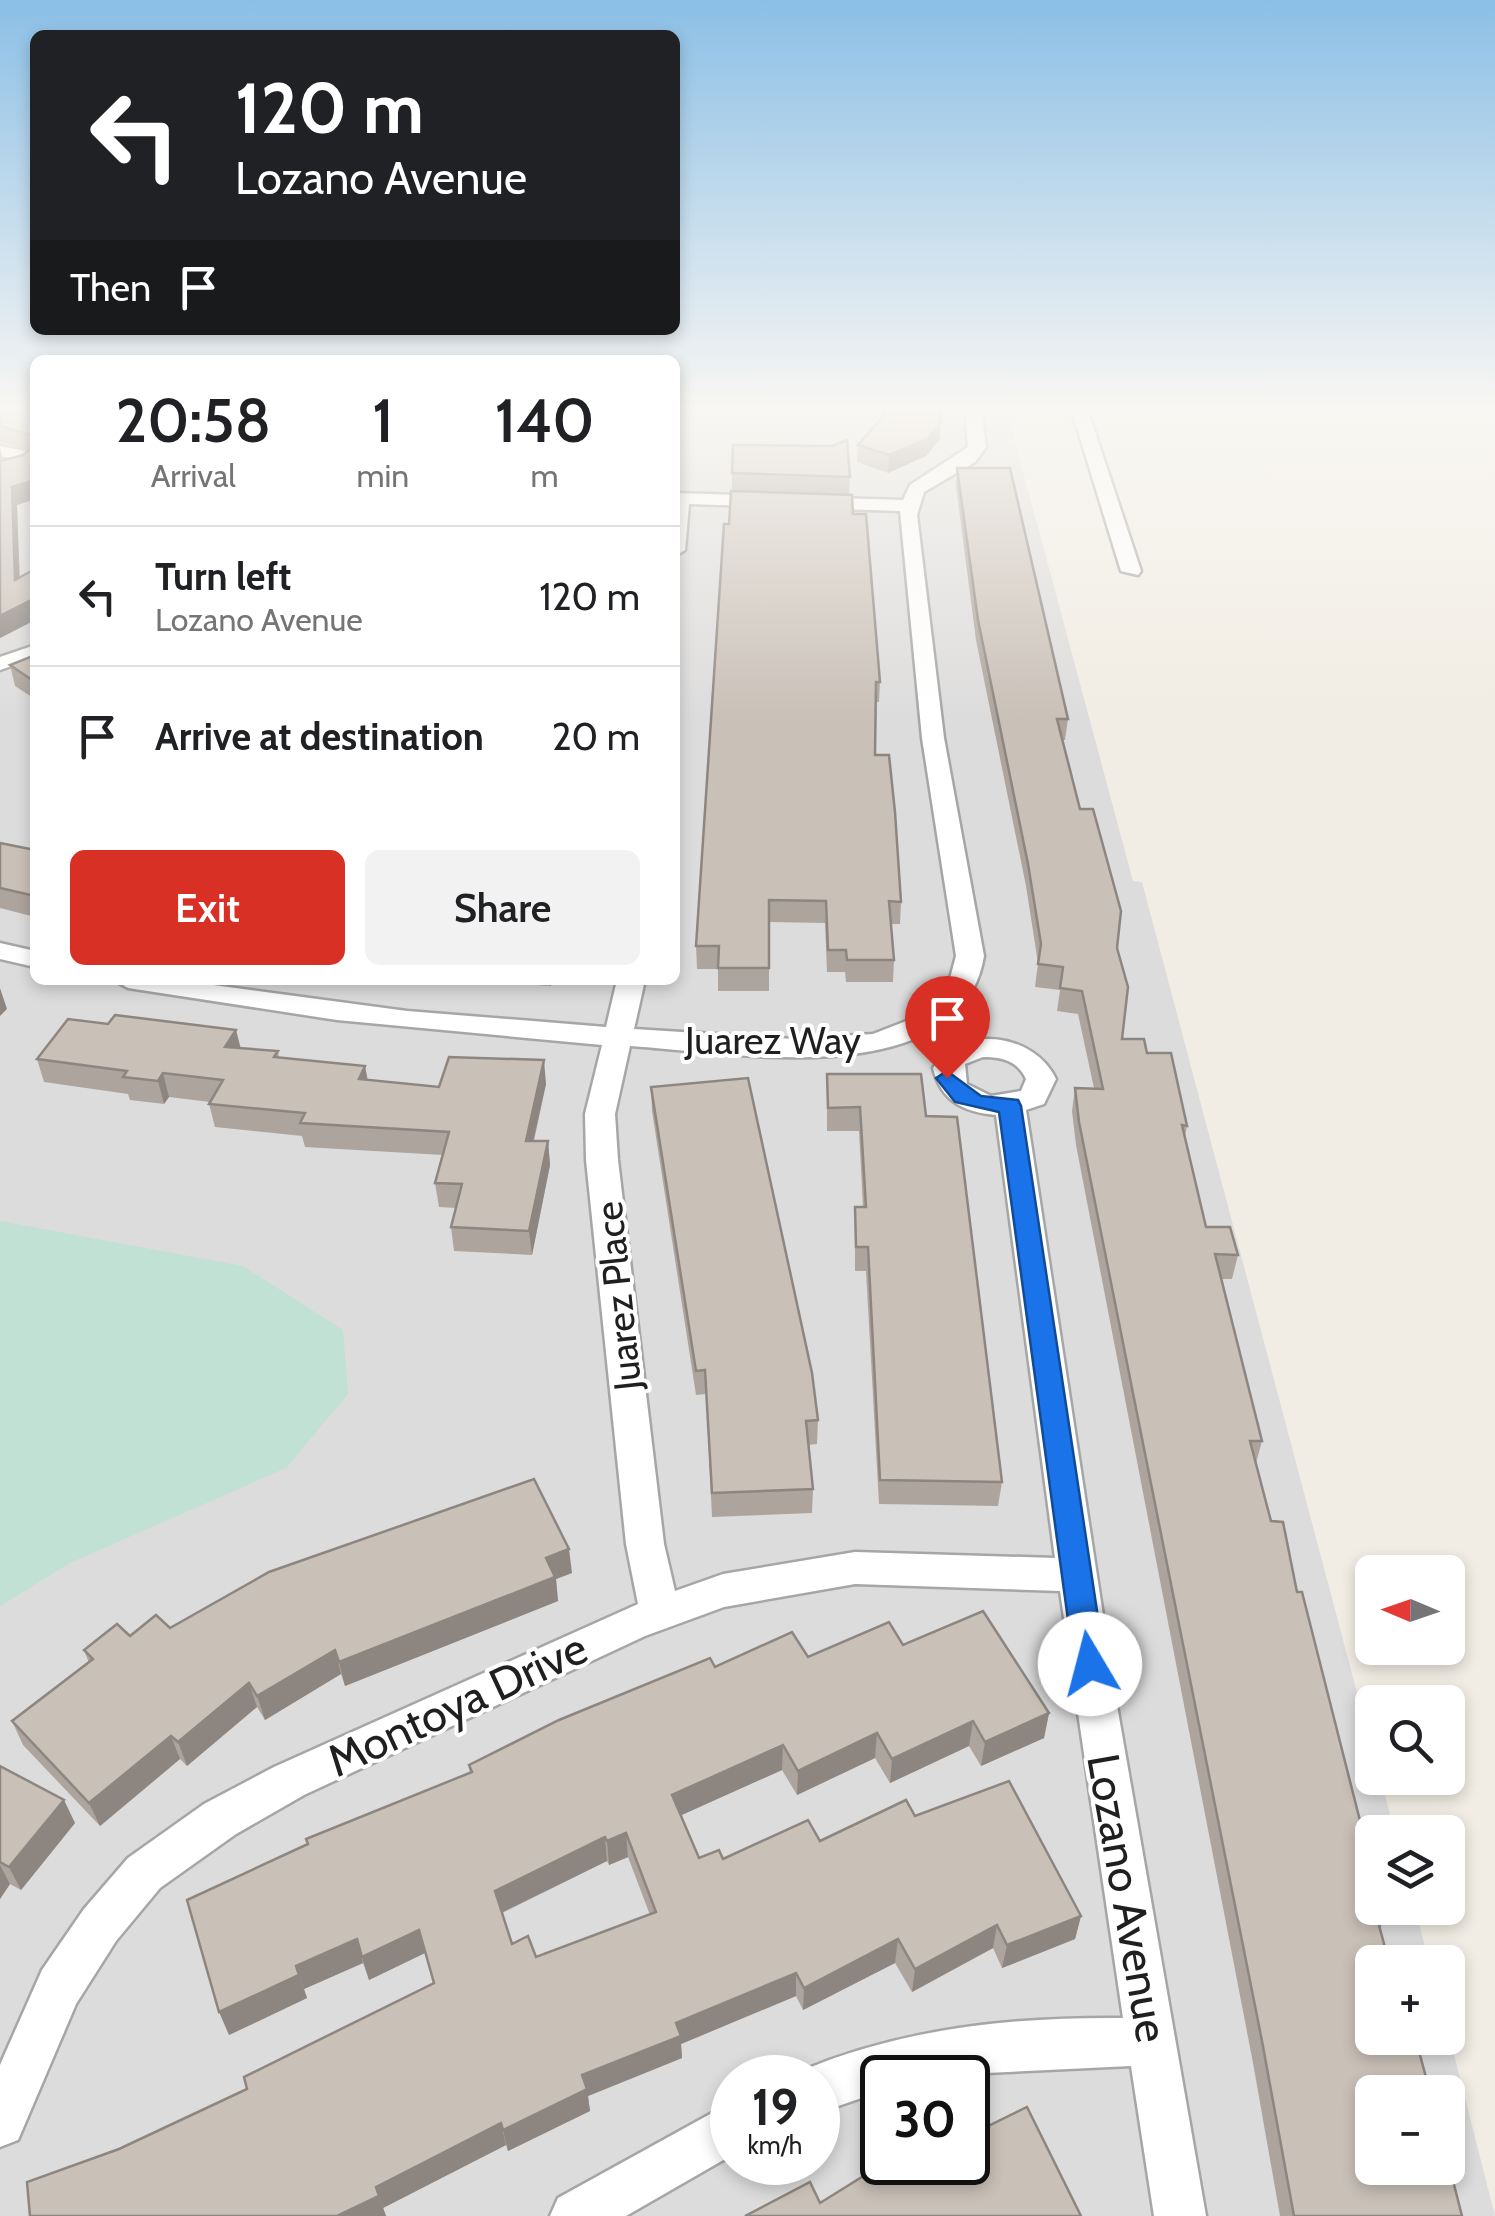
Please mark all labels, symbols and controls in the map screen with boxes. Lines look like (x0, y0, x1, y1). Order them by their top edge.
text: 120 m (235, 65, 424, 151)
icon: left (70, 70, 200, 200)
text: Lozano Avenue (235, 151, 527, 205)
icon: arrive (171, 260, 226, 315)
text: Then (70, 264, 151, 311)
text: 20:58 (116, 384, 271, 457)
text: 1 (372, 384, 393, 457)
text: 140 (495, 384, 594, 457)
text: Arrival (151, 456, 236, 495)
text: min (356, 456, 409, 495)
text: m (531, 456, 559, 495)
text: Turn left (155, 553, 291, 600)
icon: left (70, 569, 125, 624)
text: 120 m (539, 573, 640, 620)
text: Lozano Avenue (155, 600, 363, 639)
icon: arrive (70, 709, 125, 764)
text: Arrive at destination (155, 713, 484, 760)
text: 20 m (552, 713, 640, 760)
button: Exit (70, 850, 345, 965)
button: Share (365, 850, 640, 965)
pin (905, 976, 990, 1079)
icon: arrive (920, 991, 975, 1046)
street label: Juarez Way (684, 1017, 861, 1064)
street label: Juarez Place (585, 1199, 651, 1394)
north arrow (1355, 1555, 1465, 1665)
map controls (1355, 1555, 1465, 2185)
position arrow (1038, 1612, 1142, 1716)
street label: Montoya Drive (319, 1620, 595, 1788)
button: search (1355, 1685, 1465, 1795)
street label: Lozano Avenue (1076, 1750, 1180, 2046)
button: layers (1355, 1815, 1465, 1925)
button: + (1355, 1945, 1465, 2055)
speed limit sign: 30 (860, 2055, 990, 2185)
button: − (1355, 2075, 1465, 2185)
text: 19 (752, 2077, 798, 2138)
text: km/h (748, 2130, 802, 2160)

